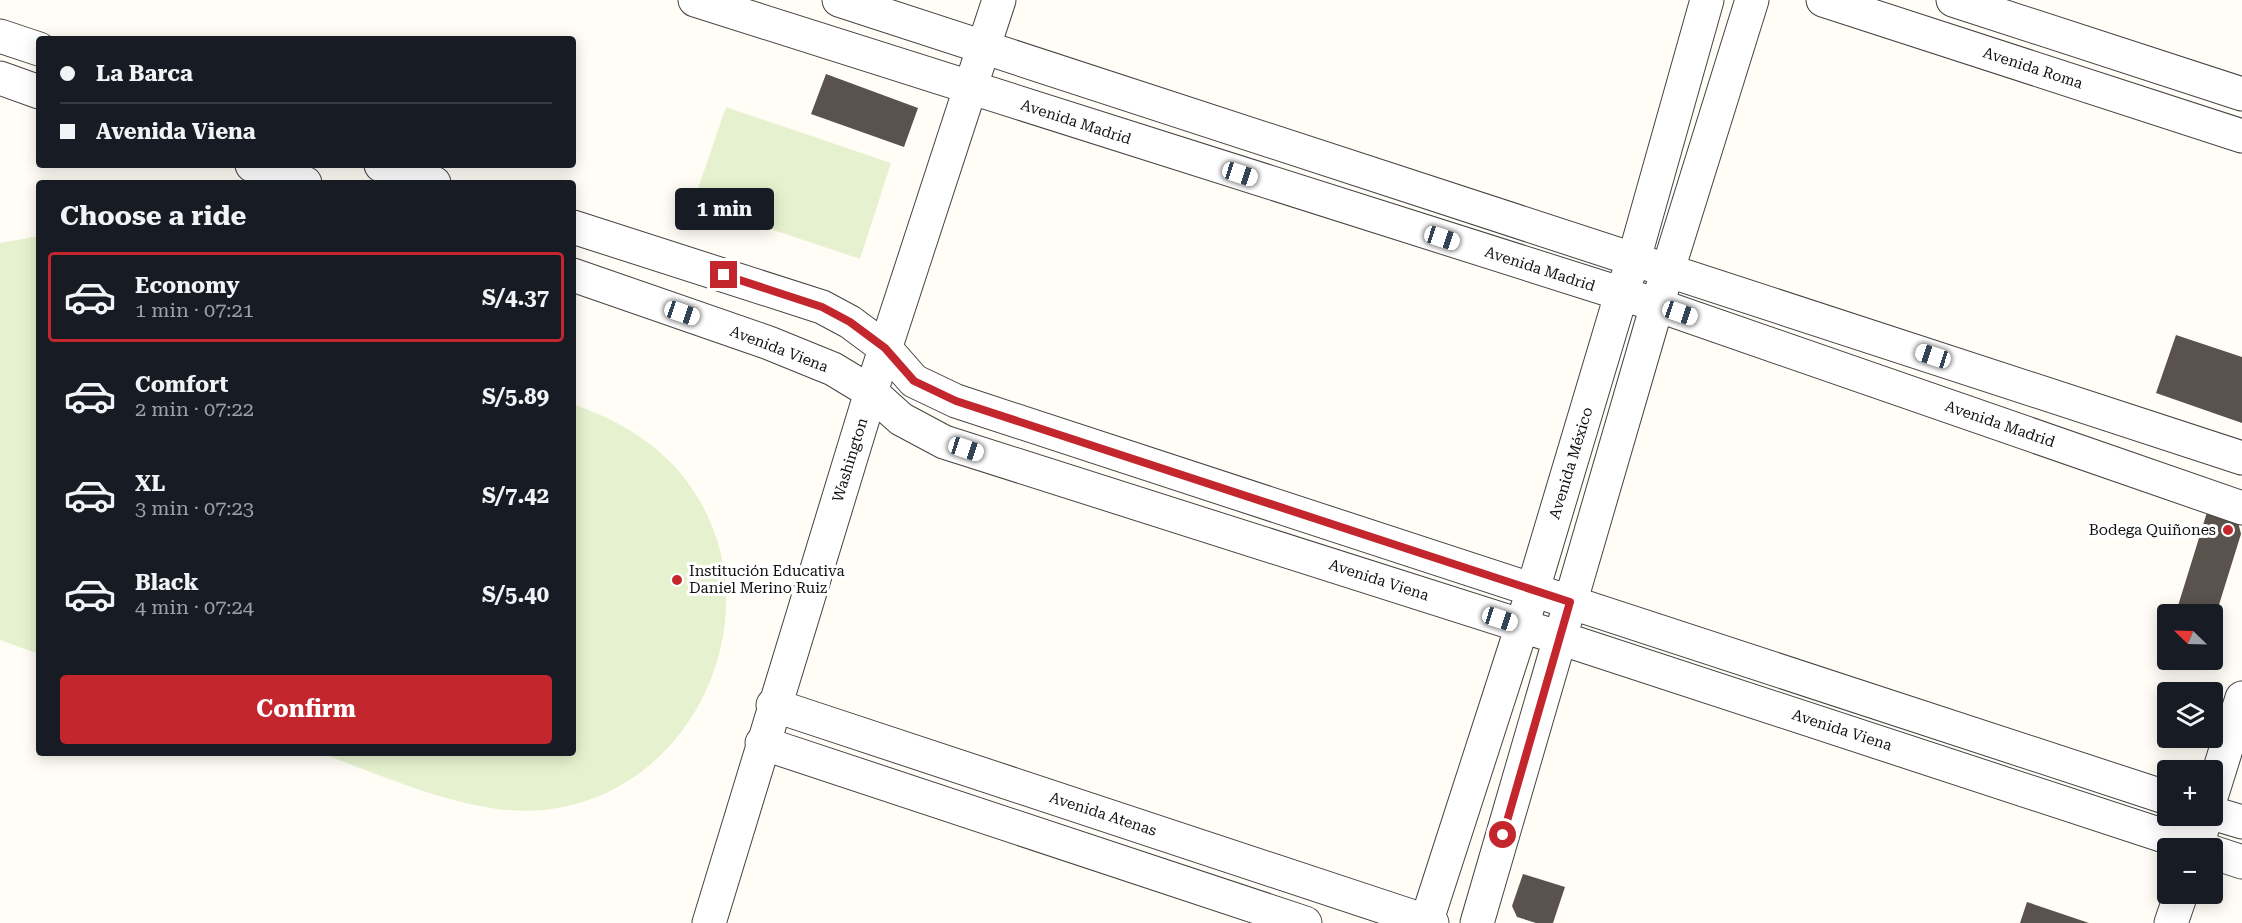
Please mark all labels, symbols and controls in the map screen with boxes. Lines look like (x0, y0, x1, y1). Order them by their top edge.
street label: Avenida Roma (1981, 43, 2085, 93)
text: La Barca (96, 61, 193, 86)
street label: Avenida Madrid (1019, 96, 1134, 148)
text: Avenida Viena (96, 119, 256, 144)
car (1220, 160, 1260, 188)
callout: 1 min (674, 188, 774, 230)
text: 1 min (697, 197, 752, 221)
text: Choose a ride (60, 200, 246, 232)
car (1422, 224, 1462, 252)
street label: Avenida Madrid (1483, 243, 1598, 295)
route end (710, 261, 737, 288)
icon: car (63, 270, 117, 324)
text: Economy (135, 273, 239, 298)
text: S/4.37 (482, 285, 549, 310)
text: 1 min · 07:21 (135, 298, 254, 322)
car (662, 299, 702, 327)
car (1660, 299, 1700, 327)
street label: Avenida Viena (727, 322, 831, 376)
car (1913, 342, 1953, 370)
icon: car (63, 369, 117, 423)
text: Comfort (135, 372, 228, 397)
text: S/5.89 (482, 384, 549, 409)
text: 2 min · 07:22 (135, 397, 254, 421)
street label: Avenida Madrid (1943, 397, 2058, 451)
street label: Avenida México (1545, 405, 1597, 521)
street label: Washington (829, 415, 871, 504)
car (946, 435, 986, 463)
icon: car (63, 468, 117, 522)
text: XL (135, 471, 165, 496)
text: S/7.42 (482, 483, 549, 508)
text: 3 min · 07:23 (135, 496, 254, 520)
place label: Bodega Quiñones (2089, 521, 2216, 539)
marker: Bodega Quiñones (2221, 523, 2235, 537)
street label: Avenida Viena (1327, 555, 1431, 605)
place label: Institución Educativa Daniel Merino Ruiz (689, 562, 845, 597)
icon: car (63, 567, 117, 621)
text: Black (135, 570, 199, 595)
marker: Institución Educativa Daniel Merino Ruiz (670, 573, 684, 587)
text: S/5.40 (482, 582, 549, 607)
text: 4 min · 07:24 (135, 595, 254, 619)
north arrow (2157, 604, 2223, 670)
map controls (2157, 604, 2223, 904)
car (1480, 605, 1520, 633)
button: Confirm (60, 675, 552, 744)
button: layers (2157, 682, 2223, 748)
street label: Avenida Viena (1790, 705, 1894, 755)
button: + (2157, 760, 2223, 826)
street label: Avenida Atenas (1047, 788, 1159, 840)
route start (1489, 821, 1516, 848)
button: − (2157, 838, 2223, 904)

